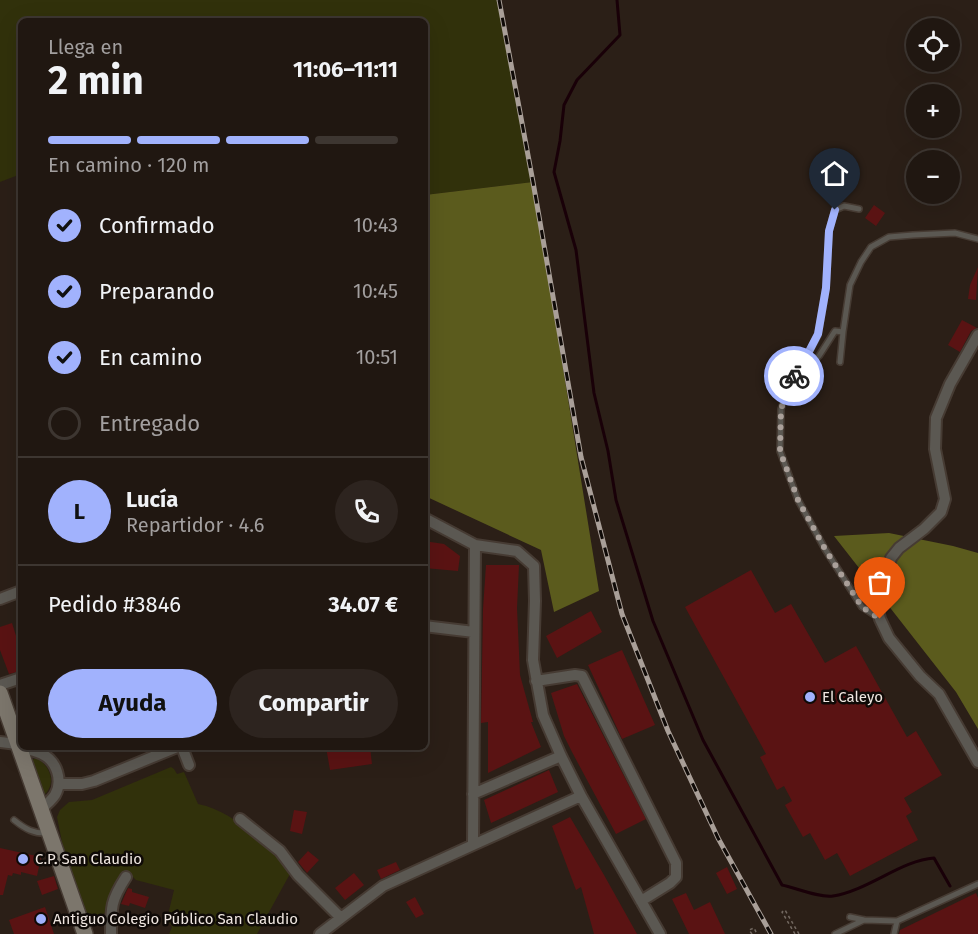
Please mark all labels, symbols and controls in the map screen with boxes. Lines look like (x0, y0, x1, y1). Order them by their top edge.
map controls (906, 18, 960, 204)
button: locate (906, 18, 960, 72)
text: Llega en (48, 35, 123, 59)
text: 11:06–11:11 (293, 56, 398, 83)
text: 2 min (48, 58, 144, 104)
button: + (906, 84, 960, 138)
pin (809, 148, 860, 210)
button: − (906, 150, 960, 204)
text: En camino · 120 m (48, 153, 210, 177)
icon: home (818, 157, 851, 190)
icon: check (48, 209, 81, 242)
text: Confirmado (99, 212, 215, 239)
text: 10:43 (353, 213, 398, 237)
icon: check (48, 275, 81, 308)
text: Preparando (99, 278, 215, 305)
text: 10:45 (353, 279, 398, 303)
icon: check (48, 341, 81, 374)
text: En camino (99, 344, 202, 371)
text: 10:51 (356, 345, 398, 369)
courier (764, 346, 824, 406)
icon: bike (778, 360, 811, 393)
text: Entregado (99, 410, 200, 437)
button: phone (335, 480, 398, 543)
text: Lucía (126, 486, 178, 513)
text: L (74, 498, 85, 525)
text: Repartidor · 4.6 (126, 513, 265, 537)
pin (854, 557, 905, 619)
icon: bag (863, 566, 896, 599)
text: Pedido #3846 (48, 591, 181, 618)
text: 34.07 € (328, 591, 398, 618)
button: Ayuda (48, 669, 217, 738)
button: Compartir (229, 669, 398, 738)
place label: El Caleyo (822, 688, 883, 706)
marker: El Caleyo (803, 690, 817, 704)
place label: C.P. San Claudio (35, 850, 142, 868)
marker: C.P. San Claudio (16, 852, 30, 866)
place label: Antiguo Colegio Público San Claudio (53, 910, 298, 928)
marker: Antiguo Colegio Público San Claudio (34, 912, 48, 926)

